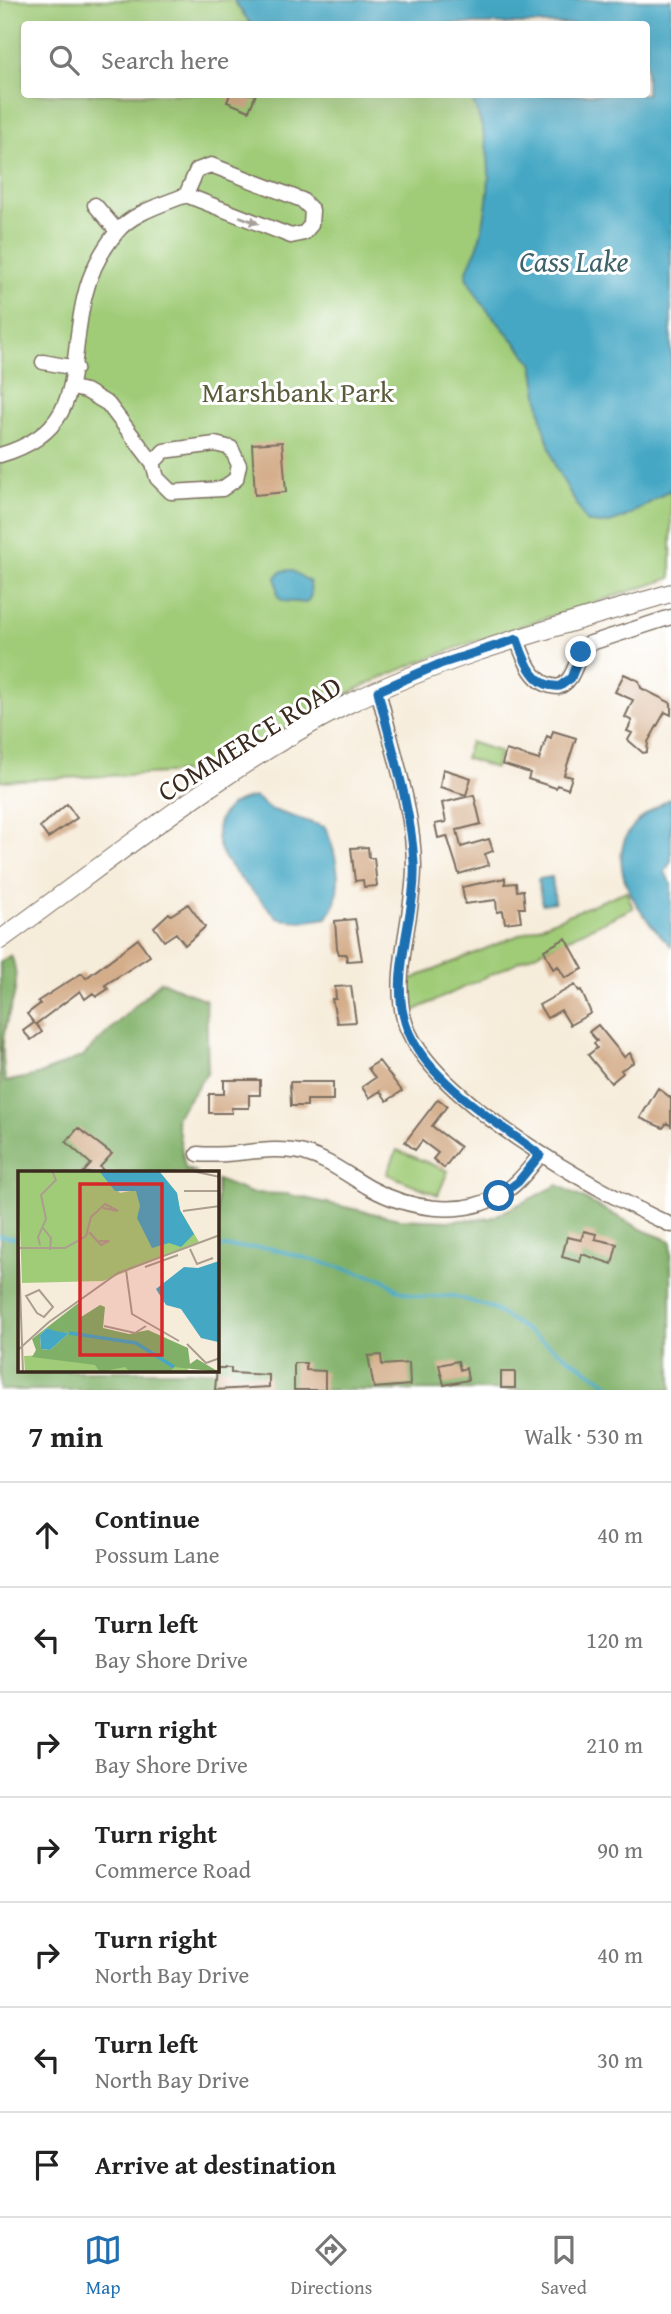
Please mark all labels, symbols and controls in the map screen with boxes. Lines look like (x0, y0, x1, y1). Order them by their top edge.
search box (21, 21, 650, 98)
text: Search here (101, 40, 229, 79)
icon: search (45, 41, 83, 79)
one-way arrow (239, 215, 260, 226)
water label: Cass Lake (519, 239, 629, 283)
park label: Marshbank Park (202, 371, 395, 412)
route end (565, 636, 596, 667)
street label: COMMERCE ROAD (149, 665, 349, 811)
inset map (18, 1171, 219, 1372)
route start (483, 1180, 514, 1211)
text: 7 min (28, 1414, 103, 1458)
text: Walk · 530 m (524, 1419, 643, 1452)
text: Continue (95, 1499, 200, 1538)
icon: ahead (28, 1516, 66, 1554)
text: 40 m (597, 1518, 643, 1551)
text: Possum Lane (95, 1538, 219, 1571)
text: Turn left (95, 1604, 198, 1643)
icon: left (28, 1621, 66, 1659)
text: 120 m (586, 1623, 643, 1656)
text: Bay Shore Drive (95, 1643, 248, 1676)
text: Turn right (95, 1709, 217, 1748)
icon: right (28, 1726, 66, 1764)
text: 210 m (586, 1728, 643, 1761)
text: Bay Shore Drive (95, 1748, 248, 1781)
text: Turn right (95, 1814, 217, 1853)
icon: right (28, 1831, 66, 1869)
text: 90 m (597, 1833, 643, 1866)
text: Commerce Road (95, 1853, 251, 1886)
text: Turn right (95, 1919, 217, 1958)
icon: right (28, 1936, 66, 1974)
text: 40 m (597, 1938, 643, 1971)
text: North Bay Drive (95, 1958, 249, 1991)
text: Turn left (95, 2024, 198, 2063)
icon: left (28, 2041, 66, 2079)
text: 30 m (597, 2043, 643, 2076)
text: North Bay Drive (95, 2063, 249, 2096)
text: Arrive at destination (95, 2145, 336, 2184)
icon: arrive (28, 2146, 66, 2184)
tab: Map (84, 2231, 122, 2301)
tab: Directions (291, 2231, 372, 2301)
tab: Saved (541, 2231, 587, 2301)

